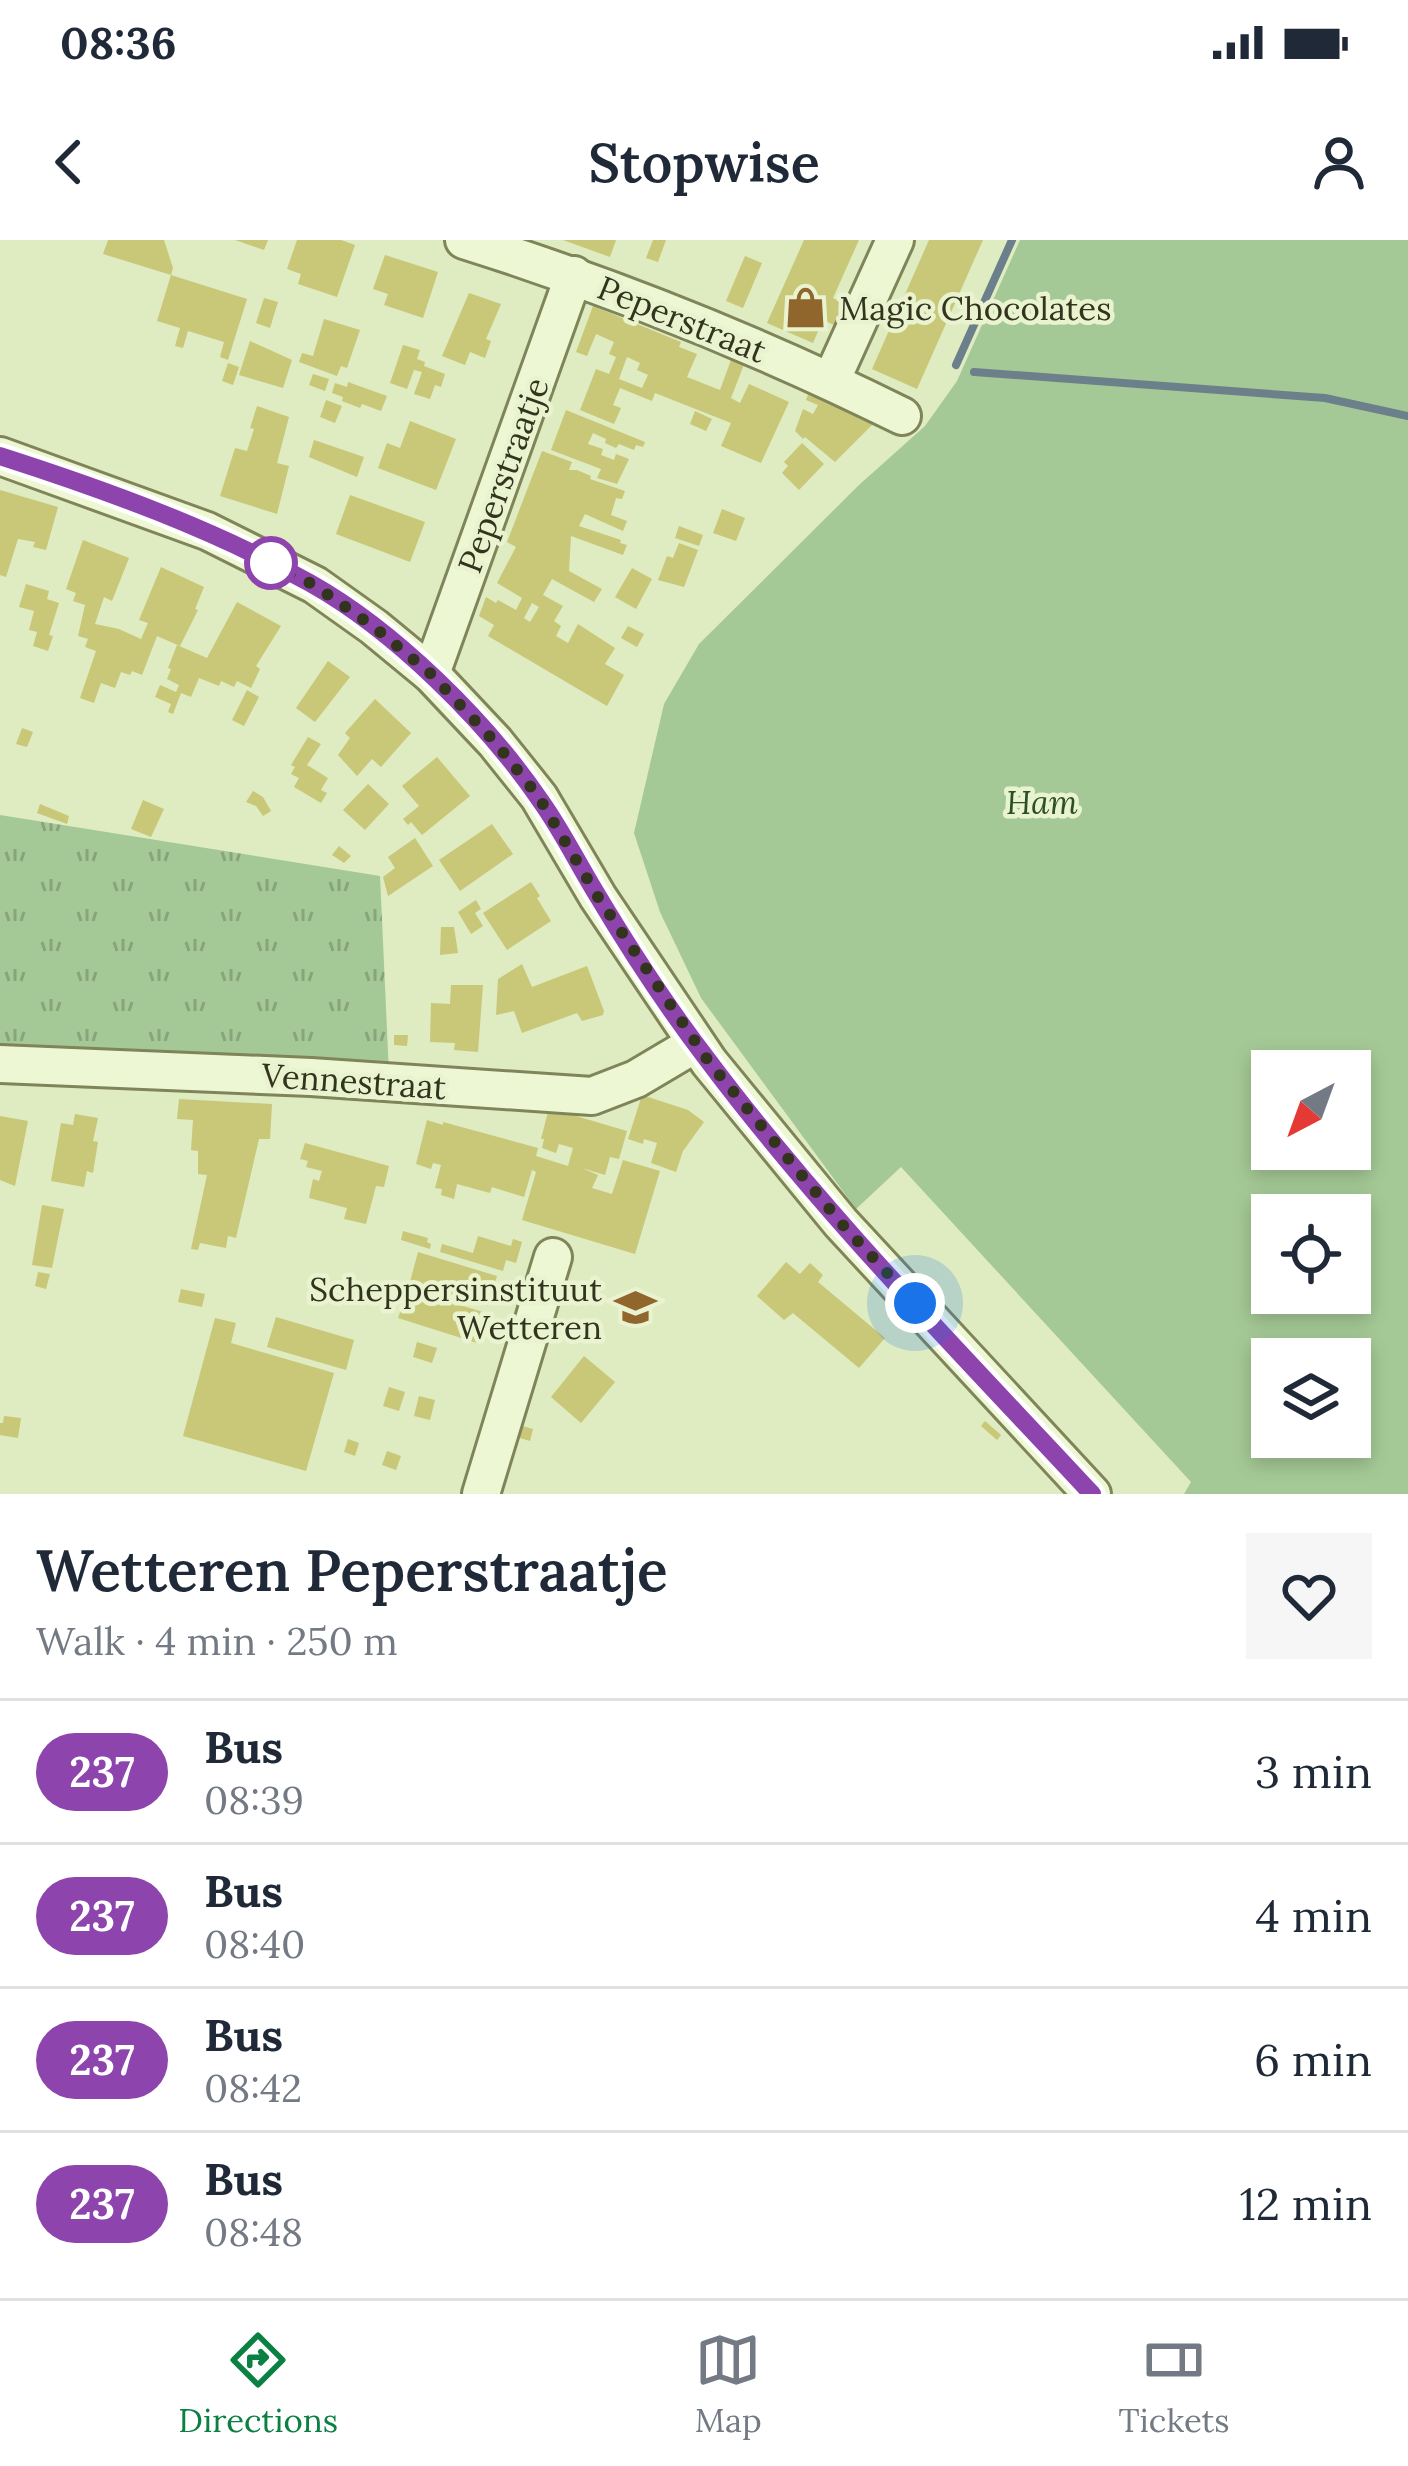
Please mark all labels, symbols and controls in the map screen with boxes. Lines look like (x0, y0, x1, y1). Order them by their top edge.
text: 08:36 (60, 14, 177, 71)
text: Stopwise (588, 128, 820, 197)
icon: back (36, 129, 102, 195)
icon: person (1306, 129, 1372, 195)
street label: Peperstraat (592, 266, 773, 372)
shop icon: Magic Chocolates (782, 285, 828, 331)
place label: Magic Chocolates (839, 287, 1111, 329)
street label: Peperstraatje (448, 372, 558, 578)
unlabelled marker (246, 538, 296, 588)
park label: Ham (1006, 781, 1078, 823)
north arrow (1251, 1050, 1371, 1170)
map controls (1251, 1050, 1371, 1458)
street label: Vennestraat (259, 1054, 448, 1108)
button: locate (1251, 1194, 1371, 1314)
place label: Scheppersinstituut Wetteren (309, 1268, 602, 1348)
your location (885, 1273, 945, 1333)
school or university icon: Scheppersinstituut Wetteren (613, 1285, 659, 1331)
button: layers (1251, 1338, 1371, 1458)
button: heart (1246, 1533, 1372, 1659)
text: Wetteren Peperstraatje (36, 1534, 668, 1607)
text: Walk · 4 min · 250 m (36, 1616, 398, 1666)
text: Bus (204, 1718, 283, 1775)
text: 3 min (1255, 1743, 1372, 1800)
text: 237 (69, 1745, 135, 1799)
text: 08:39 (204, 1775, 304, 1825)
text: Bus (204, 1862, 283, 1919)
text: 4 min (1256, 1887, 1372, 1944)
text: 237 (69, 1889, 135, 1943)
text: 08:40 (204, 1919, 305, 1969)
text: Bus (204, 2006, 283, 2063)
text: 6 min (1254, 2031, 1372, 2088)
text: 237 (69, 2033, 135, 2087)
text: 08:42 (204, 2063, 302, 2113)
text: Bus (204, 2150, 283, 2207)
text: 12 min (1239, 2175, 1372, 2232)
text: 237 (69, 2177, 135, 2231)
text: 08:48 (204, 2207, 303, 2257)
tab: Directions (178, 2327, 338, 2441)
tab: Map (695, 2327, 762, 2441)
tab: Tickets (1118, 2327, 1230, 2441)

